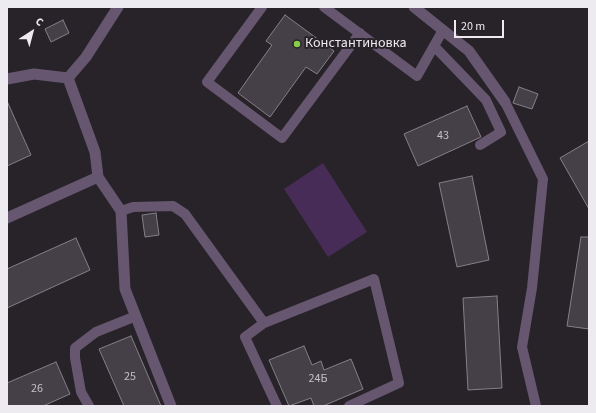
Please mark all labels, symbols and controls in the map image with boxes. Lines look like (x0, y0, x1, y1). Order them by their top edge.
north arrow (12, 12, 52, 52)
scale bar (456, 12, 506, 38)
text: С (32, 14, 46, 30)
text: 20 m (461, 18, 485, 35)
place label: Константиновка (305, 36, 407, 52)
marker: Константиновка (292, 39, 302, 49)
house number: 43 (437, 129, 449, 143)
house number: 25 (124, 370, 136, 384)
house number: 24Б (309, 372, 327, 386)
house number: 26 (31, 382, 43, 396)

